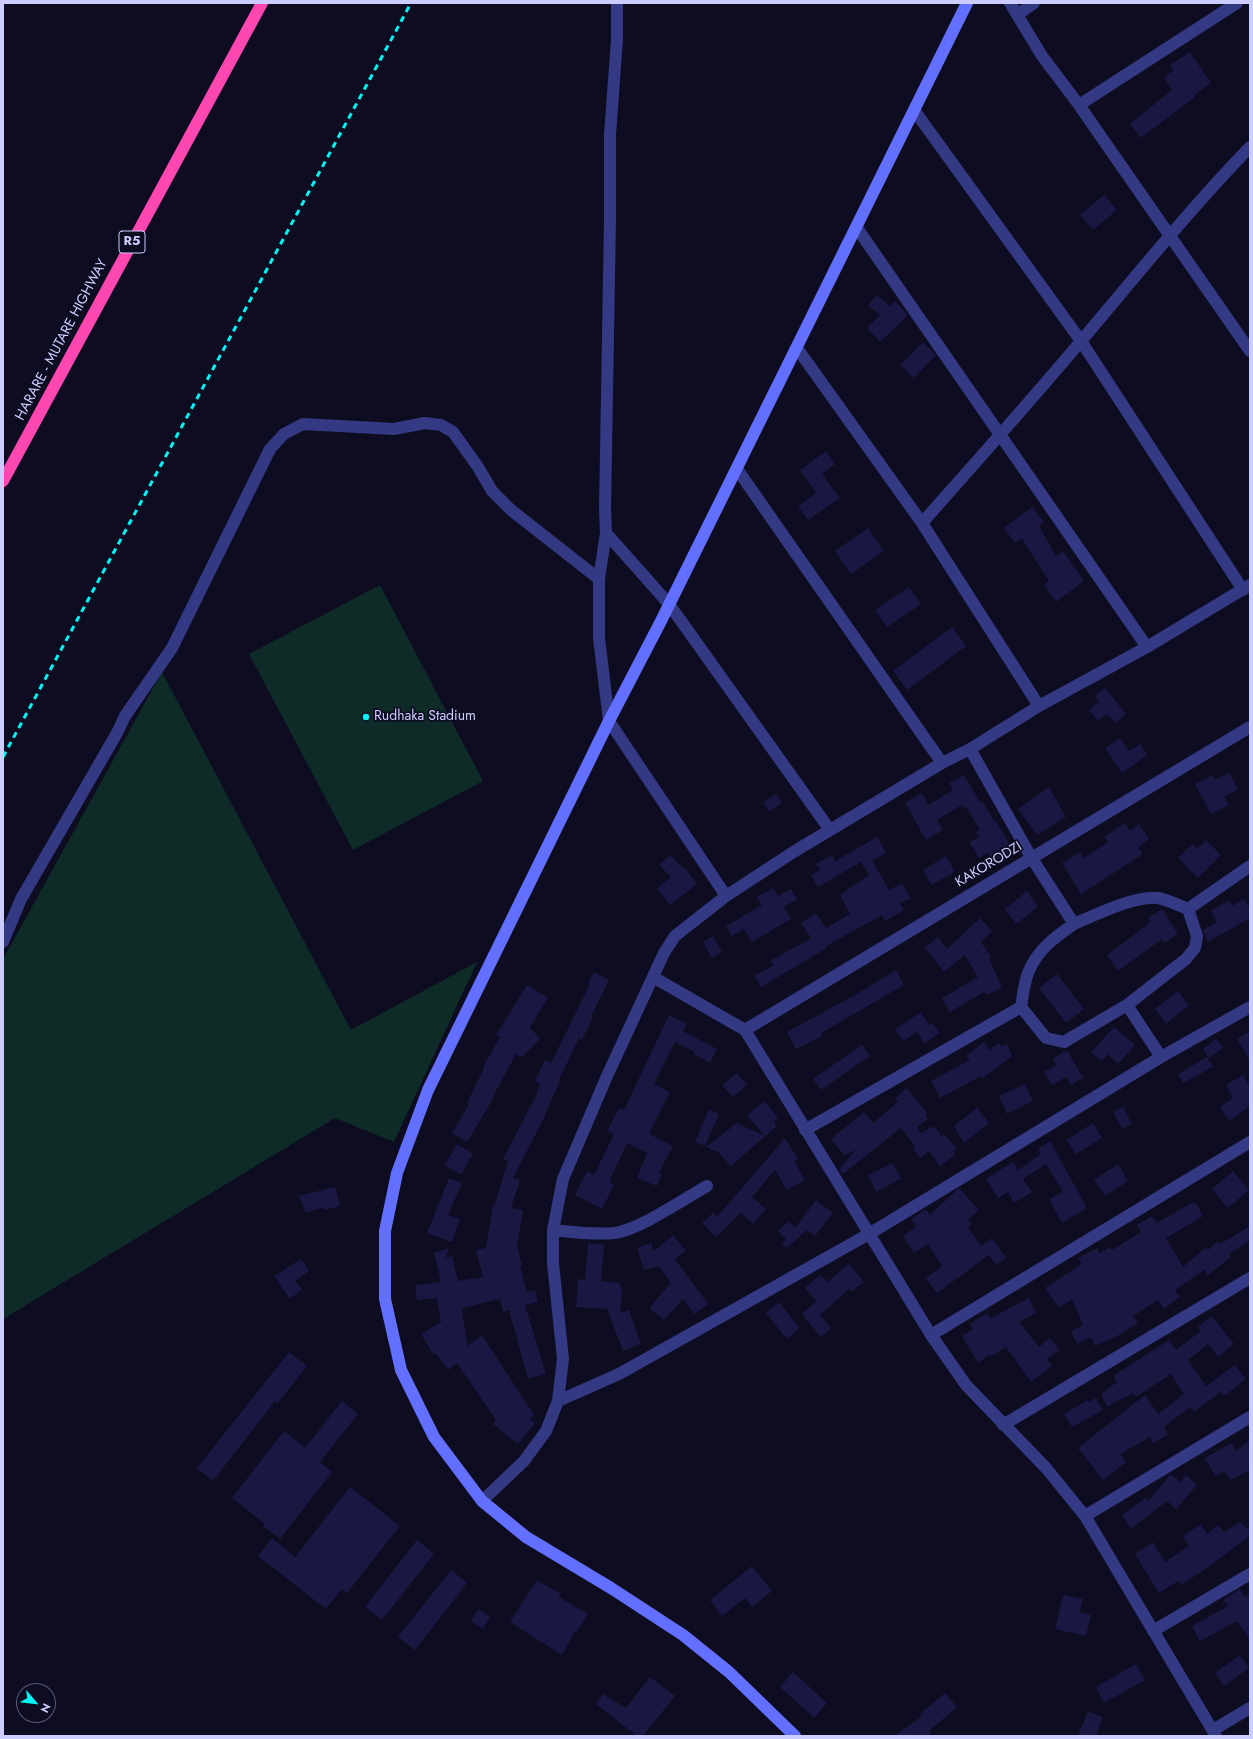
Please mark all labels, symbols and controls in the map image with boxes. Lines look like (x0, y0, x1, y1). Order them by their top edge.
road number: R5 (119, 231, 145, 253)
street label: HARARE - MUTARE HIGHWAY (12, 256, 112, 424)
place label: Rudhaka Stadium (374, 709, 476, 725)
marker: Rudhaka Stadium (361, 712, 371, 722)
street label: KAKORODZI (953, 839, 1025, 891)
north arrow (16, 1683, 56, 1723)
text: N (37, 1701, 55, 1716)

